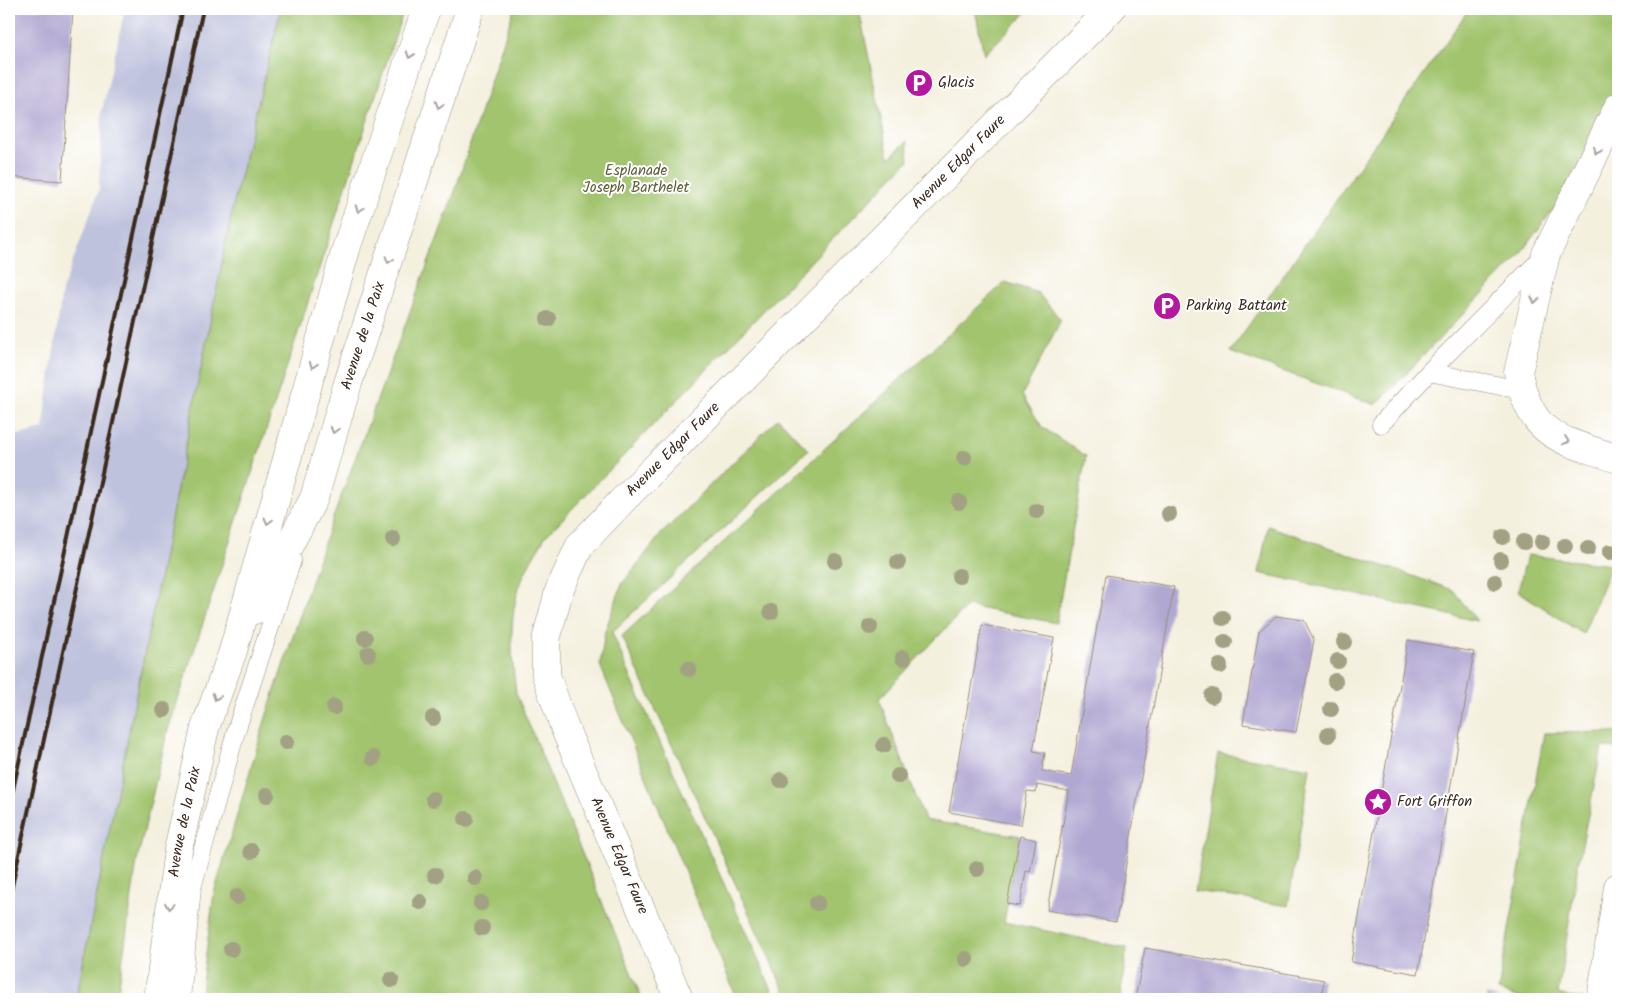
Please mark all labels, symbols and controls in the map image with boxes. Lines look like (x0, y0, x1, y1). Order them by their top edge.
one-way arrow (406, 50, 416, 59)
parking icon: Glacis (904, 68, 934, 98)
place label: Glacis (938, 71, 975, 95)
one-way arrow (435, 100, 445, 109)
street label: Avenue Edgar Faure (906, 109, 1012, 215)
one-way arrow (1593, 146, 1603, 155)
park label: Esplanade Joseph Barthelet (583, 159, 689, 200)
one-way arrow (355, 204, 365, 213)
one-way arrow (384, 255, 394, 263)
street label: Avenue de la Paix (335, 278, 392, 393)
parking icon: Parking Battant (1152, 291, 1182, 321)
place label: Parking Battant (1186, 294, 1287, 318)
one-way arrow (1530, 296, 1541, 305)
one-way arrow (308, 360, 318, 369)
street label: Avenue Edgar Faure (620, 396, 726, 503)
one-way arrow (330, 425, 340, 433)
one-way arrow (1561, 435, 1569, 445)
one-way arrow (263, 517, 274, 526)
one-way arrow (212, 692, 222, 701)
street label: Avenue de la Paix (162, 764, 208, 879)
place icon: Fort Griffon (1363, 787, 1393, 817)
place label: Fort Griffon (1397, 790, 1472, 814)
street label: Avenue Edgar Faure (583, 794, 655, 919)
one-way arrow (164, 903, 175, 911)

